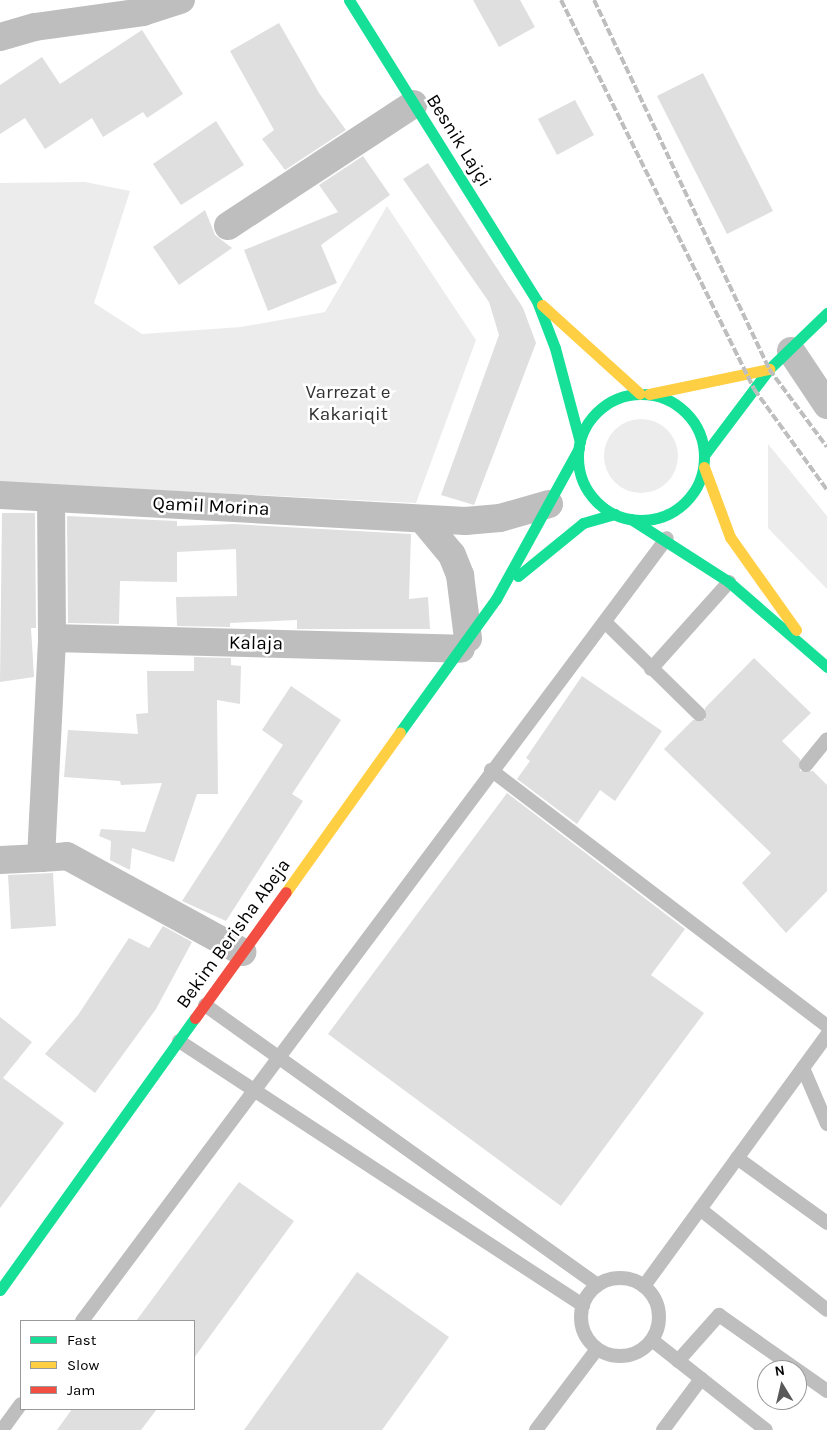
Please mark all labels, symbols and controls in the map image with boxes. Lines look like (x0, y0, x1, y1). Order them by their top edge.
street label: Besnik Lajçi (421, 91, 495, 191)
park label: Varrezat e Kakariqit (306, 382, 390, 426)
street label: Qamil Morina (152, 493, 270, 521)
street label: Kalaja (229, 632, 283, 656)
street label: Bekim Berisha Abeja (172, 855, 296, 1013)
legend (20, 1320, 195, 1410)
text: Fast (67, 1331, 96, 1349)
text: Slow (67, 1356, 99, 1374)
north arrow (757, 1360, 807, 1410)
text: N (773, 1361, 786, 1380)
text: Jam (67, 1381, 95, 1399)

